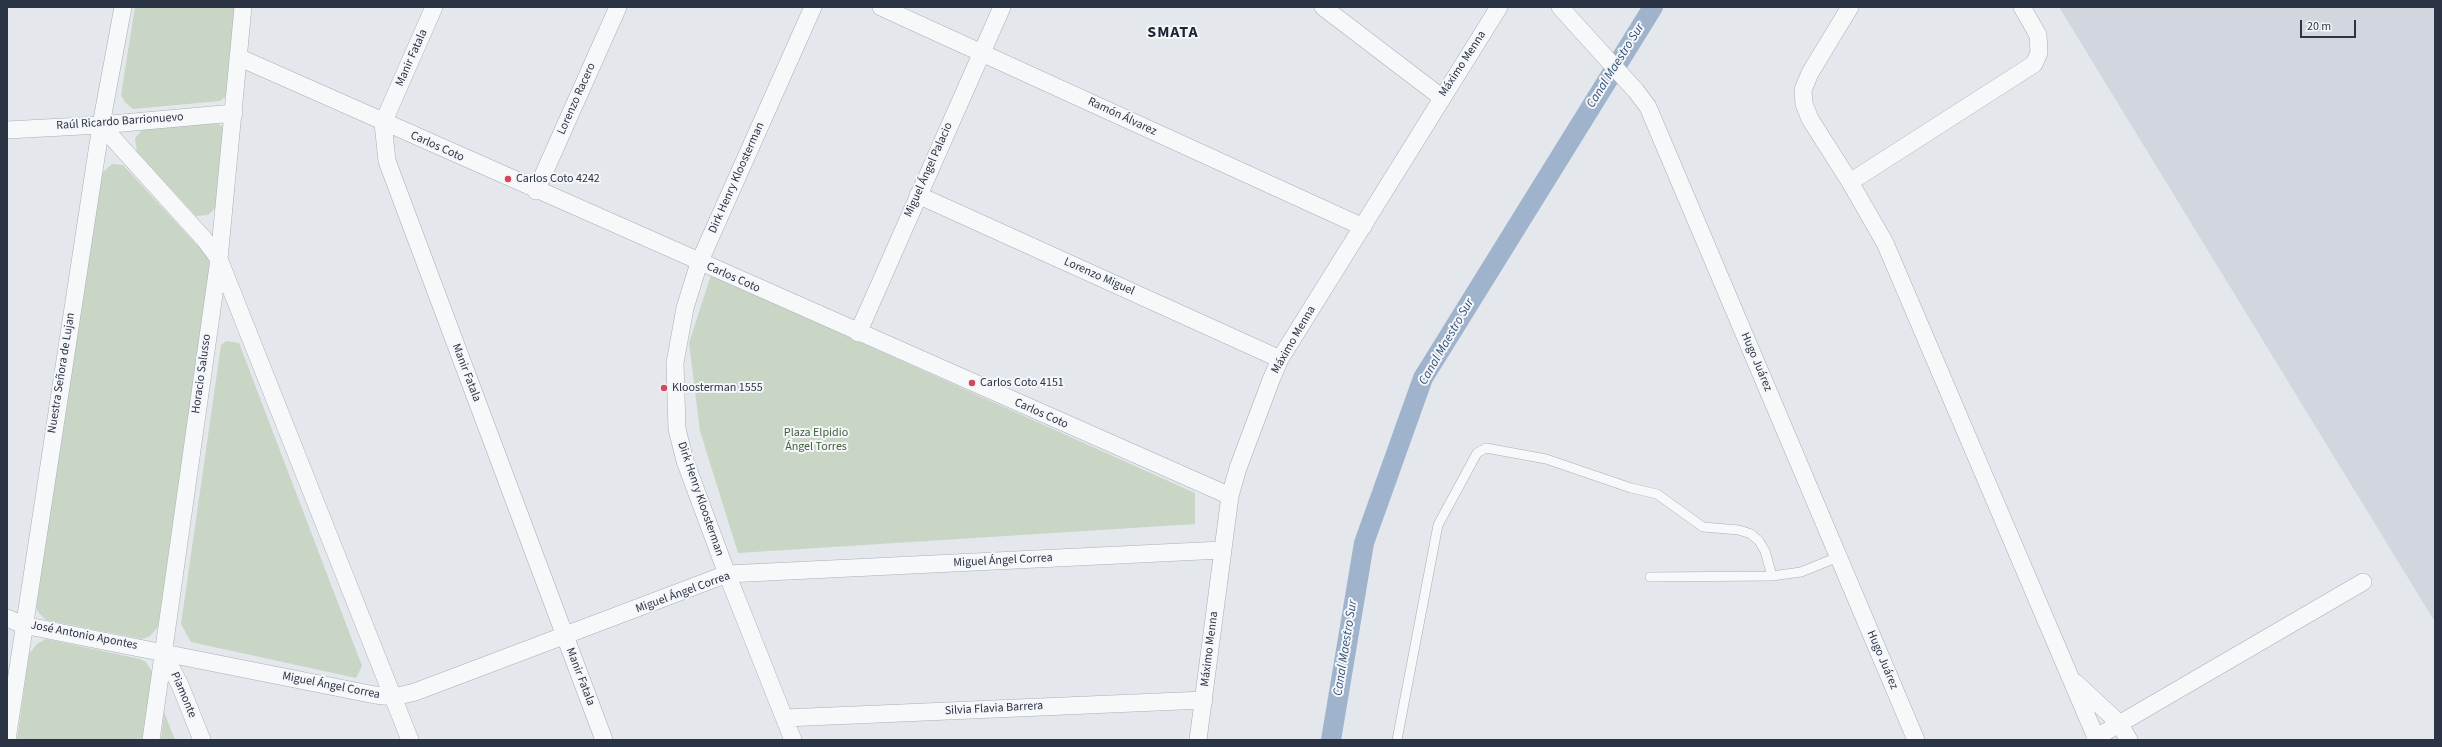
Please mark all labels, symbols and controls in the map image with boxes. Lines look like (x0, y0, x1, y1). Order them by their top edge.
scale bar (2302, 12, 2358, 38)
text: 20 m (2307, 18, 2331, 35)
water label: Canal Maestro Sur (1584, 21, 1648, 111)
district label: SMATA (1147, 23, 1199, 43)
street label: Manir Fatala (393, 27, 431, 89)
street label: Máximo Menna (1436, 28, 1490, 100)
street label: Lorenzo Racero (555, 61, 599, 137)
street label: Ramón Álvarez (1085, 95, 1159, 139)
street label: Raúl Ricardo Barrionuevo (56, 110, 184, 134)
street label: Dirk Henry Kloosterman (706, 120, 768, 236)
street label: Miguel Ángel Palacio (902, 120, 956, 220)
street label: Carlos Coto (408, 129, 466, 165)
place label: Carlos Coto 4242 (516, 172, 600, 186)
marker: Carlos Coto 4242 (503, 174, 513, 184)
street label: Lorenzo Miguel (1061, 255, 1137, 299)
street label: Carlos Coto (704, 260, 762, 296)
water label: Canal Maestro Sur (1416, 296, 1478, 388)
street label: Máximo Menna (1269, 304, 1319, 376)
street label: Nuestra Señora de Lujan (45, 312, 79, 434)
street label: Hugo Juárez (1737, 330, 1775, 394)
street label: Horacio Salusso (189, 333, 215, 415)
street label: Manir Fatala (448, 342, 484, 404)
place label: Carlos Coto 4151 (980, 376, 1064, 390)
marker: Carlos Coto 4151 (967, 378, 977, 388)
place label: Kloosterman 1555 (672, 381, 763, 395)
marker: Kloosterman 1555 (659, 383, 669, 393)
street label: Carlos Coto (1012, 396, 1070, 432)
park label: Plaza Elpidio Ángel Torres (784, 426, 848, 454)
street label: Dirk Henry Kloosterman (674, 440, 726, 558)
street label: Miguel Ángel Correa (953, 551, 1053, 571)
street label: Miguel Ángel Correa (634, 569, 732, 617)
water label: Canal Maestro Sur (1331, 599, 1361, 697)
street label: Máximo Menna (1198, 611, 1222, 687)
street label: José Antonio Apontes (29, 619, 139, 653)
street label: Hugo Juárez (1863, 628, 1901, 692)
street label: Manir Fatala (562, 646, 598, 708)
street label: Miguel Ángel Correa (281, 669, 381, 703)
street label: Piamonte (167, 670, 199, 720)
street label: Silvia Flavia Barrera (944, 699, 1044, 719)

